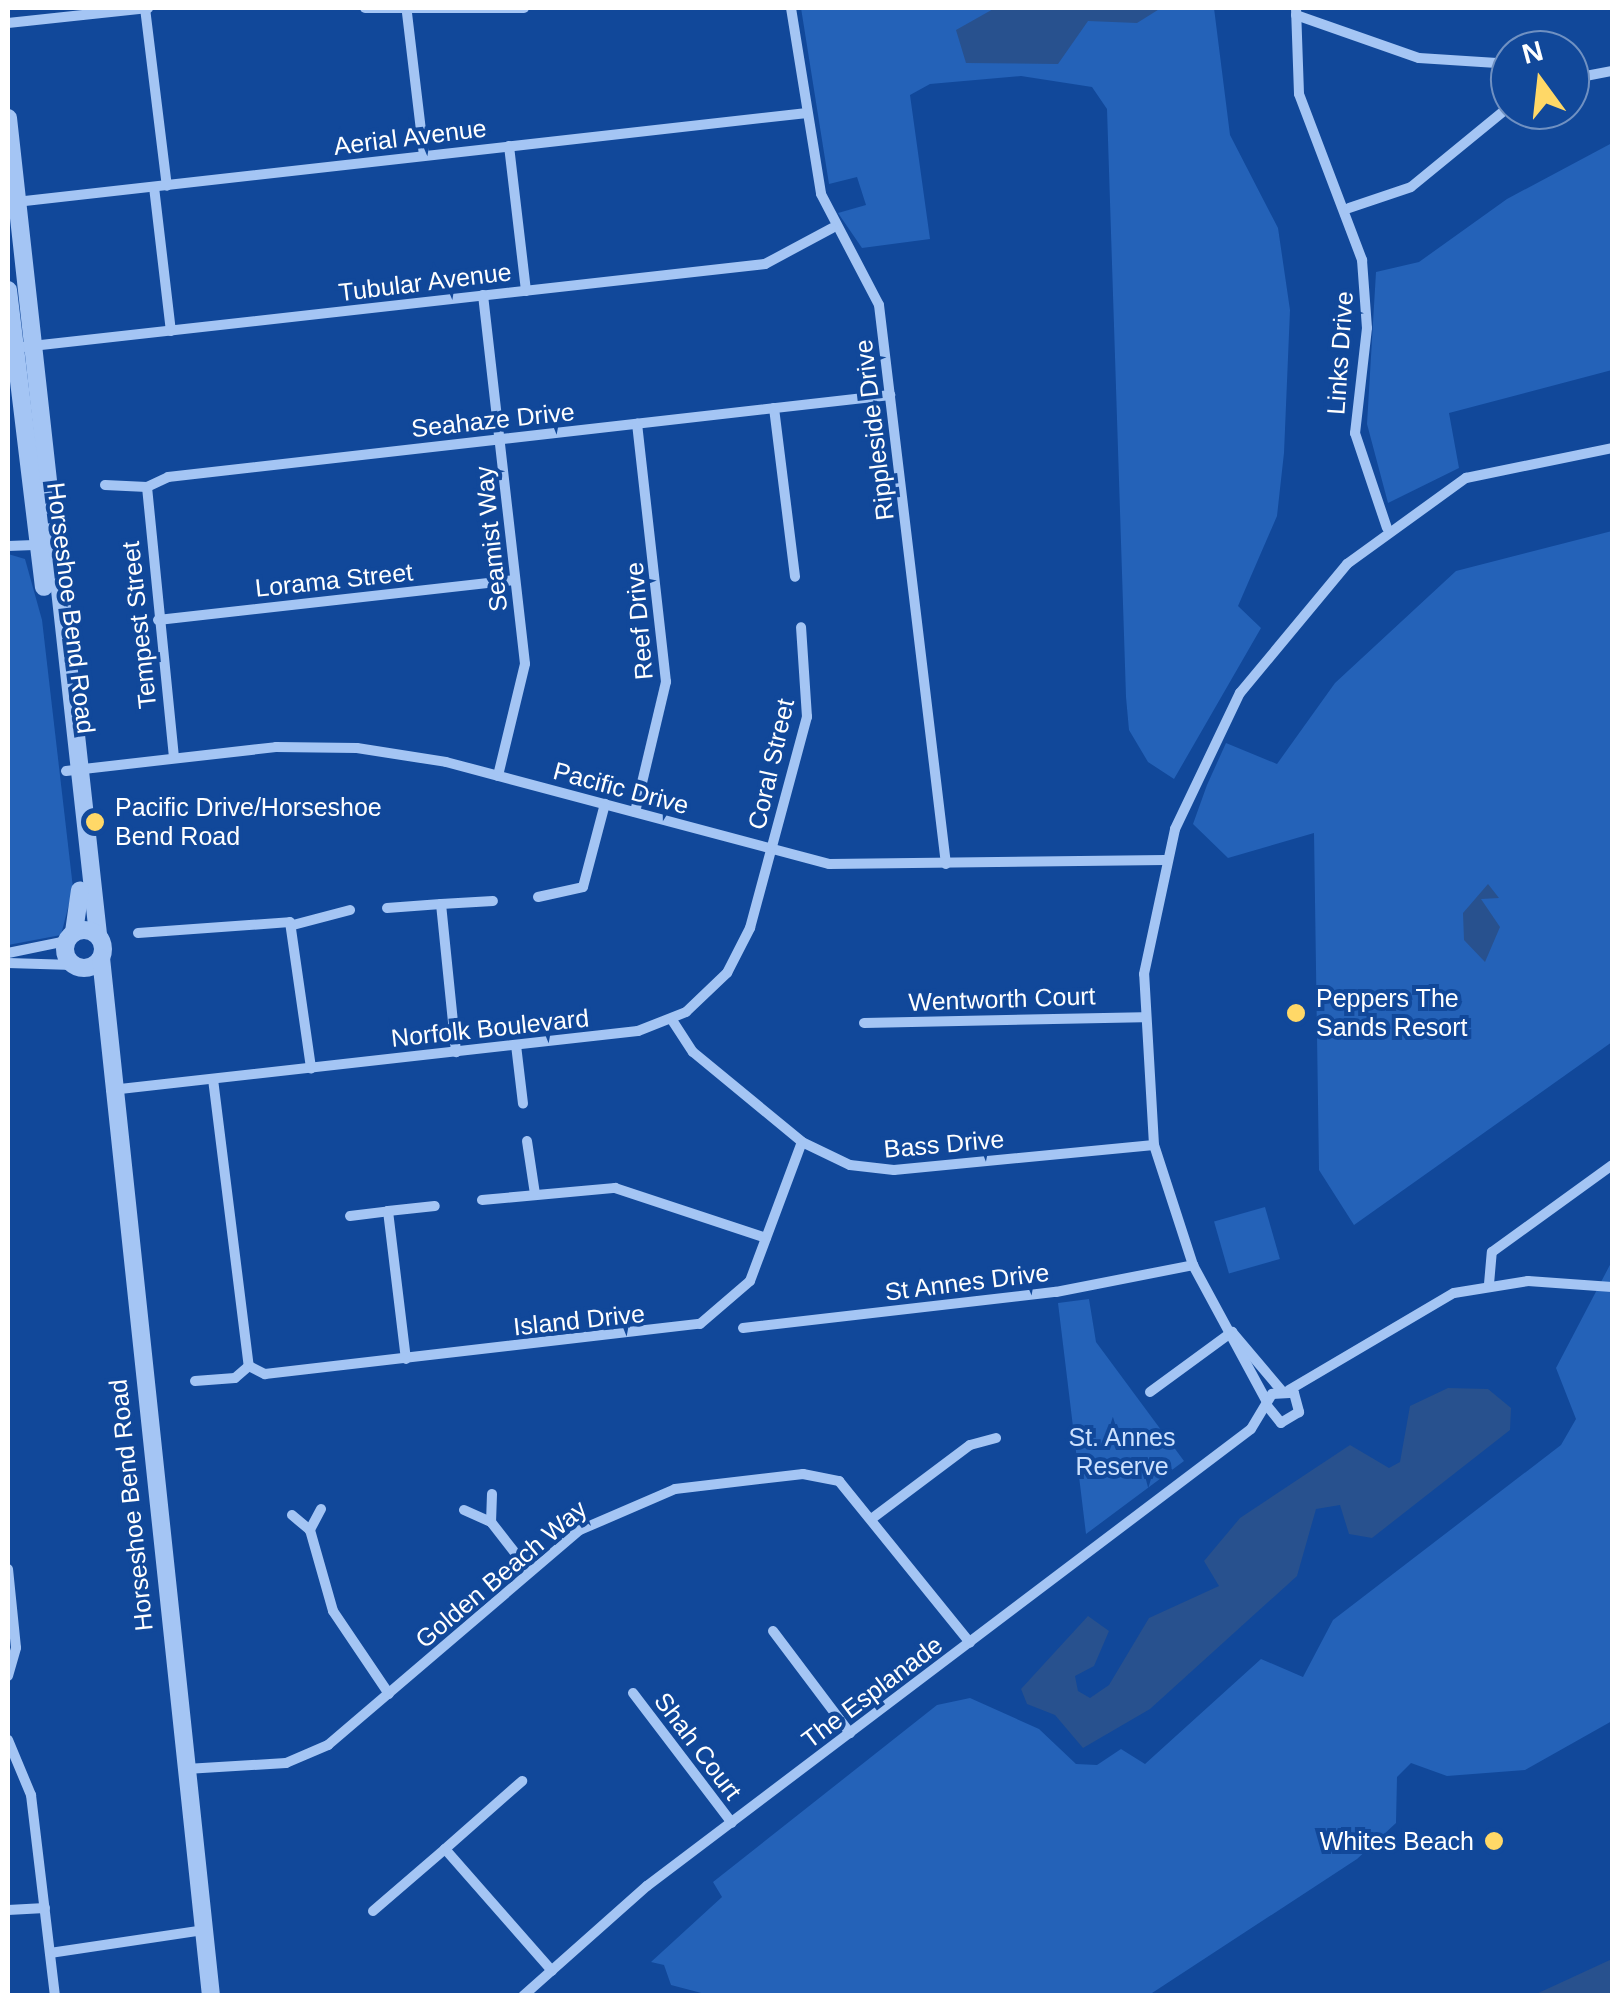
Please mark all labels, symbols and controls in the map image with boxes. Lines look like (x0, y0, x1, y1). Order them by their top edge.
north arrow (1490, 30, 1590, 130)
text: N (1519, 35, 1546, 70)
street label: Aerial Avenue (331, 113, 489, 161)
street label: Tubular Avenue (336, 256, 514, 308)
street label: Links Drive (1321, 290, 1359, 416)
street label: Rippleside Drive (848, 338, 900, 522)
street label: Seahaze Drive (410, 397, 576, 443)
street label: Seamist Way (468, 465, 514, 613)
street label: Horseshoe Bend Road (41, 481, 101, 735)
street label: Tempest Street (115, 540, 163, 710)
street label: Lorama Street (254, 557, 414, 603)
street label: Reef Drive (619, 561, 659, 681)
street label: Coral Street (741, 696, 801, 832)
street label: Pacific Drive (550, 756, 692, 820)
place label: Pacific Drive/Horseshoe Bend Road (115, 793, 382, 852)
marker: Pacific Drive/Horseshoe Bend Road (84, 811, 106, 833)
street label: Wentworth Court (908, 981, 1096, 1017)
place label: Peppers The Sands Resort (1316, 984, 1467, 1043)
marker: Peppers The Sands Resort (1285, 1002, 1307, 1024)
street label: Norfolk Boulevard (390, 1003, 590, 1053)
street label: Bass Drive (882, 1124, 1006, 1164)
street label: St Annes Drive (882, 1257, 1052, 1307)
street label: Island Drive (512, 1298, 646, 1342)
street label: Horseshoe Bend Road (103, 1378, 159, 1632)
park label: St. Annes Reserve (1068, 1423, 1176, 1482)
street label: Golden Beach Way (409, 1494, 593, 1654)
street label: The Esplanade (796, 1629, 948, 1755)
street label: Shah Court (648, 1686, 748, 1806)
place label: Whites Beach (1320, 1826, 1474, 1856)
marker: Whites Beach (1483, 1830, 1505, 1852)

